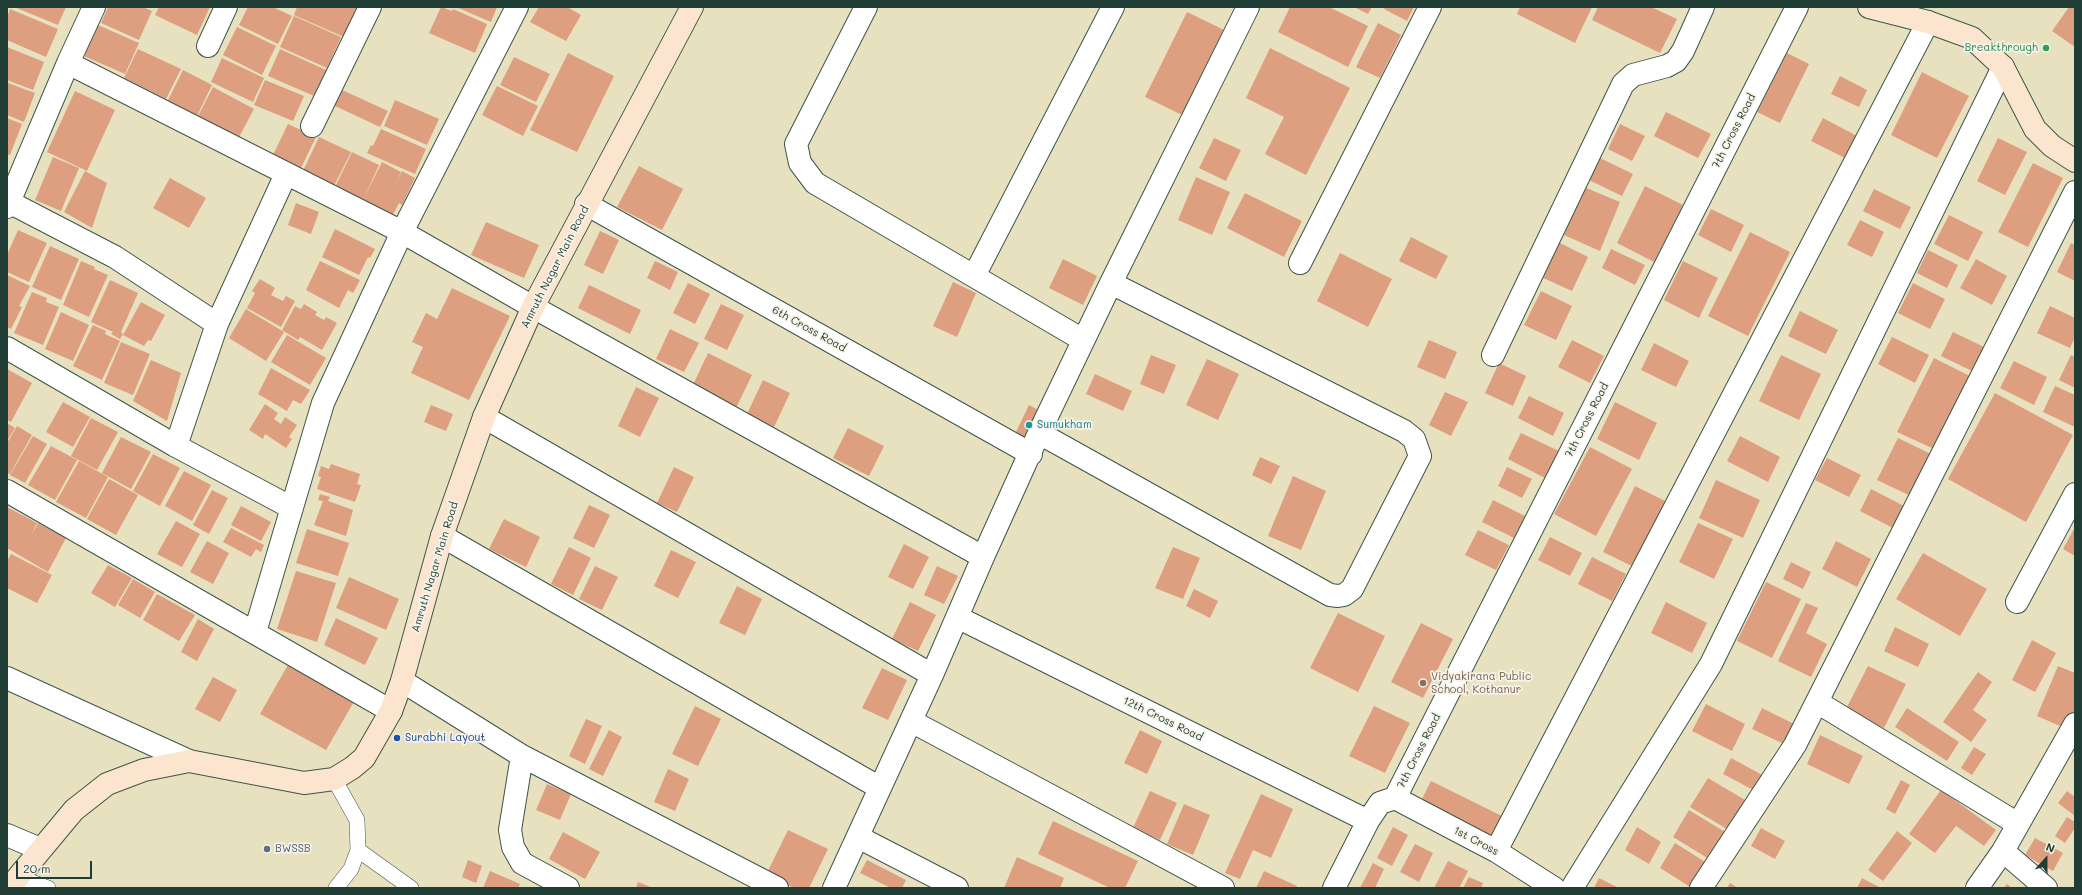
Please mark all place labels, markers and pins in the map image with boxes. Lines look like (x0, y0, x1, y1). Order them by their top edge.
place label: Breakthrough (1964, 41, 2038, 55)
marker: Breakthrough (2041, 43, 2051, 53)
place label: Sumukham (1037, 418, 1092, 432)
marker: Sumukham (1024, 420, 1034, 430)
place label: Vidyakirana Public School, Kothanur (1431, 670, 1531, 696)
marker: Vidyakirana Public School, Kothanur (1418, 678, 1428, 688)
place label: Surabhi Layout (405, 731, 485, 745)
marker: Surabhi Layout (392, 733, 402, 743)
place label: BWSSB (275, 842, 311, 856)
marker: BWSSB (262, 844, 272, 854)

